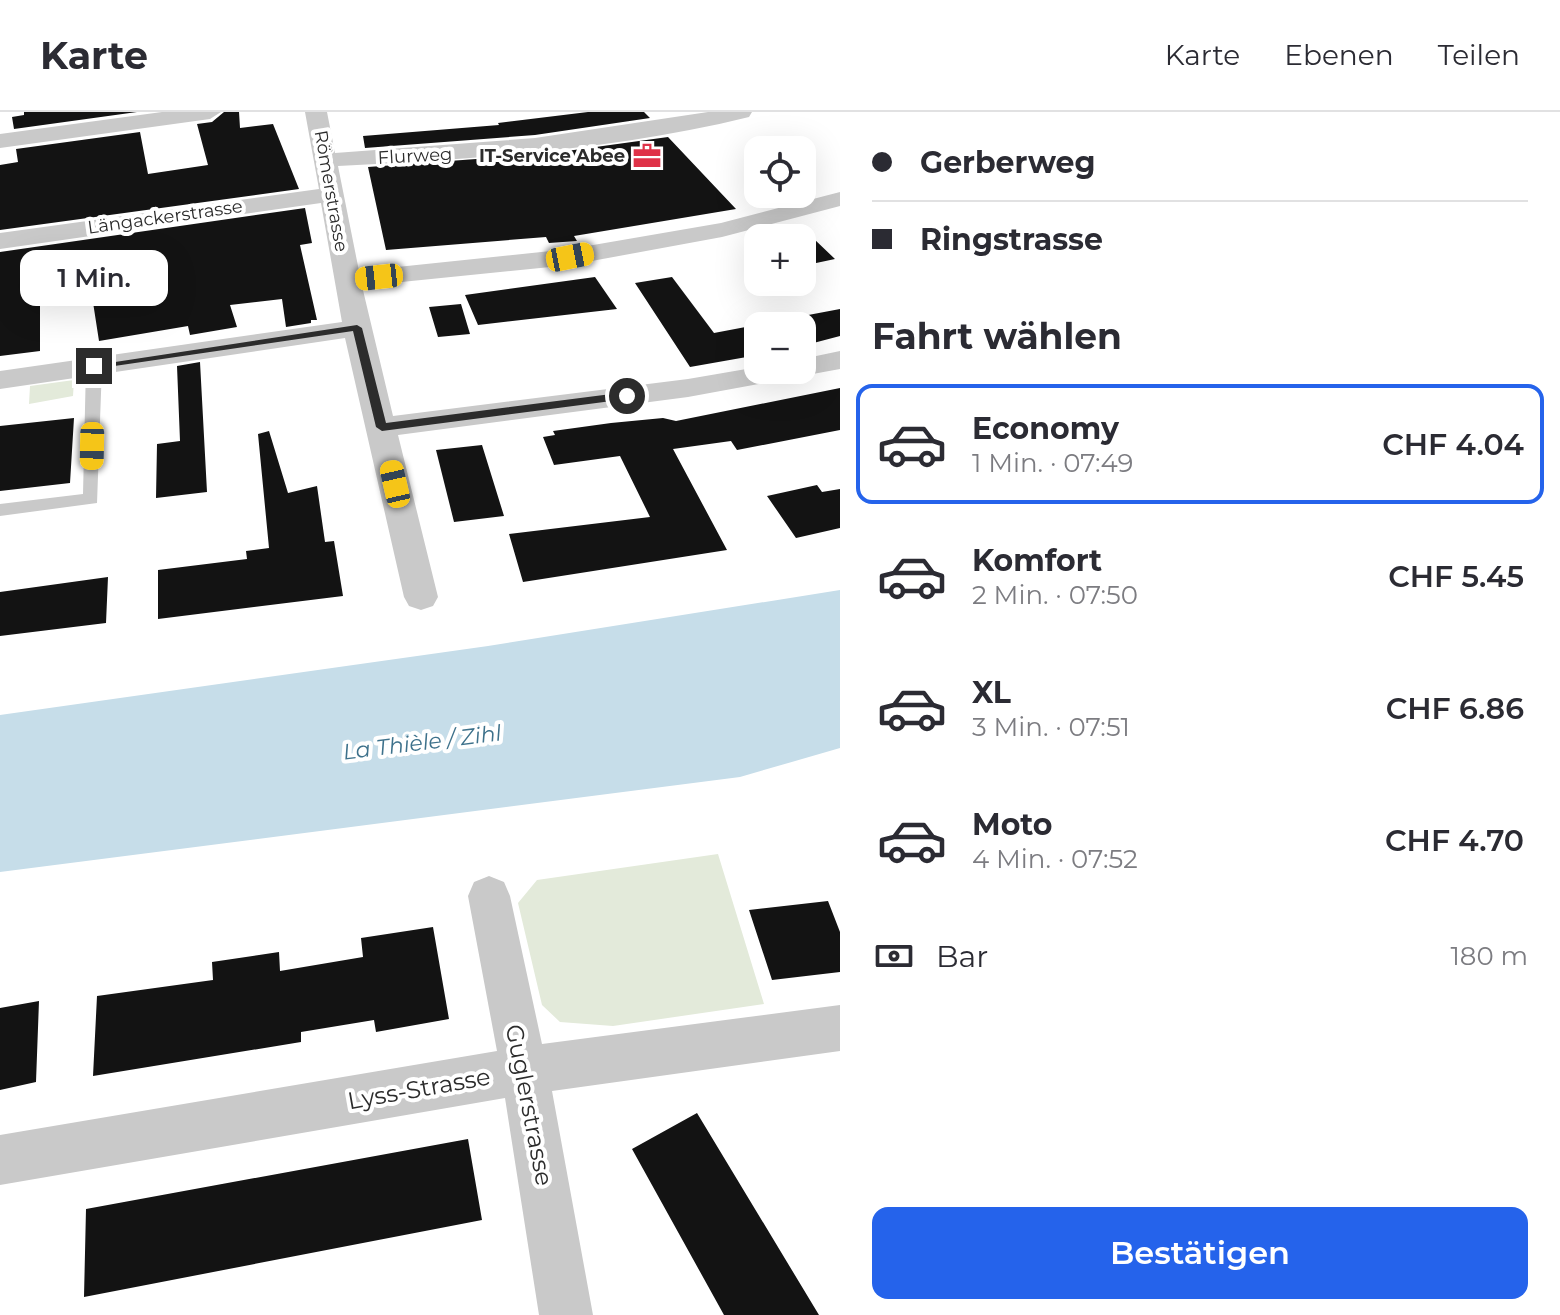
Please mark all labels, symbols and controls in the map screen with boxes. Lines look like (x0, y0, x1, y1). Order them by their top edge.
text: Karte (40, 32, 148, 79)
text: Karte (1165, 38, 1240, 72)
text: Ebenen (1284, 38, 1394, 72)
text: Teilen (1438, 38, 1520, 72)
street label: Römerstrasse (309, 128, 353, 254)
map controls (744, 136, 816, 384)
button: locate (744, 136, 816, 208)
office icon: IT-Service Abee (632, 141, 662, 171)
street label: Flurweg (377, 143, 453, 169)
text: Gerberweg (920, 144, 1095, 181)
place label: IT-Service Abee (479, 145, 625, 167)
street label: Längackerstrasse (86, 195, 244, 239)
text: Ringstrasse (920, 221, 1103, 258)
button: + (744, 224, 816, 296)
car (544, 241, 596, 273)
callout: 1 Min. (20, 250, 168, 306)
text: 1 Min. (57, 262, 131, 294)
car (354, 263, 404, 291)
button: − (744, 312, 816, 384)
text: Fahrt wählen (872, 314, 1122, 358)
route end (76, 348, 112, 384)
route start (609, 378, 645, 414)
icon: car (876, 408, 948, 480)
text: Economy (972, 410, 1119, 447)
car (80, 422, 104, 470)
text: CHF 4.04 (1382, 426, 1524, 463)
text: 1 Min. · 07:49 (972, 447, 1133, 479)
car (378, 458, 412, 510)
icon: car (876, 540, 948, 612)
text: Komfort (972, 542, 1102, 579)
text: CHF 5.45 (1388, 558, 1524, 595)
text: 2 Min. · 07:50 (972, 579, 1138, 611)
icon: car (876, 672, 948, 744)
text: XL (972, 674, 1011, 711)
text: CHF 6.86 (1386, 690, 1524, 727)
text: 3 Min. · 07:51 (972, 711, 1130, 743)
water label: La Thièle / Zihl (341, 719, 503, 766)
icon: car (876, 804, 948, 876)
text: Moto (972, 806, 1053, 843)
text: CHF 4.70 (1385, 822, 1524, 859)
text: 4 Min. · 07:52 (972, 843, 1138, 875)
icon: cash (872, 934, 916, 978)
text: Bar (936, 938, 988, 975)
text: 180 m (1450, 940, 1528, 972)
street label: Guglerstrasse (500, 1022, 559, 1188)
street label: Lyss-Strasse (345, 1062, 493, 1115)
button: Bestätigen (872, 1207, 1528, 1299)

